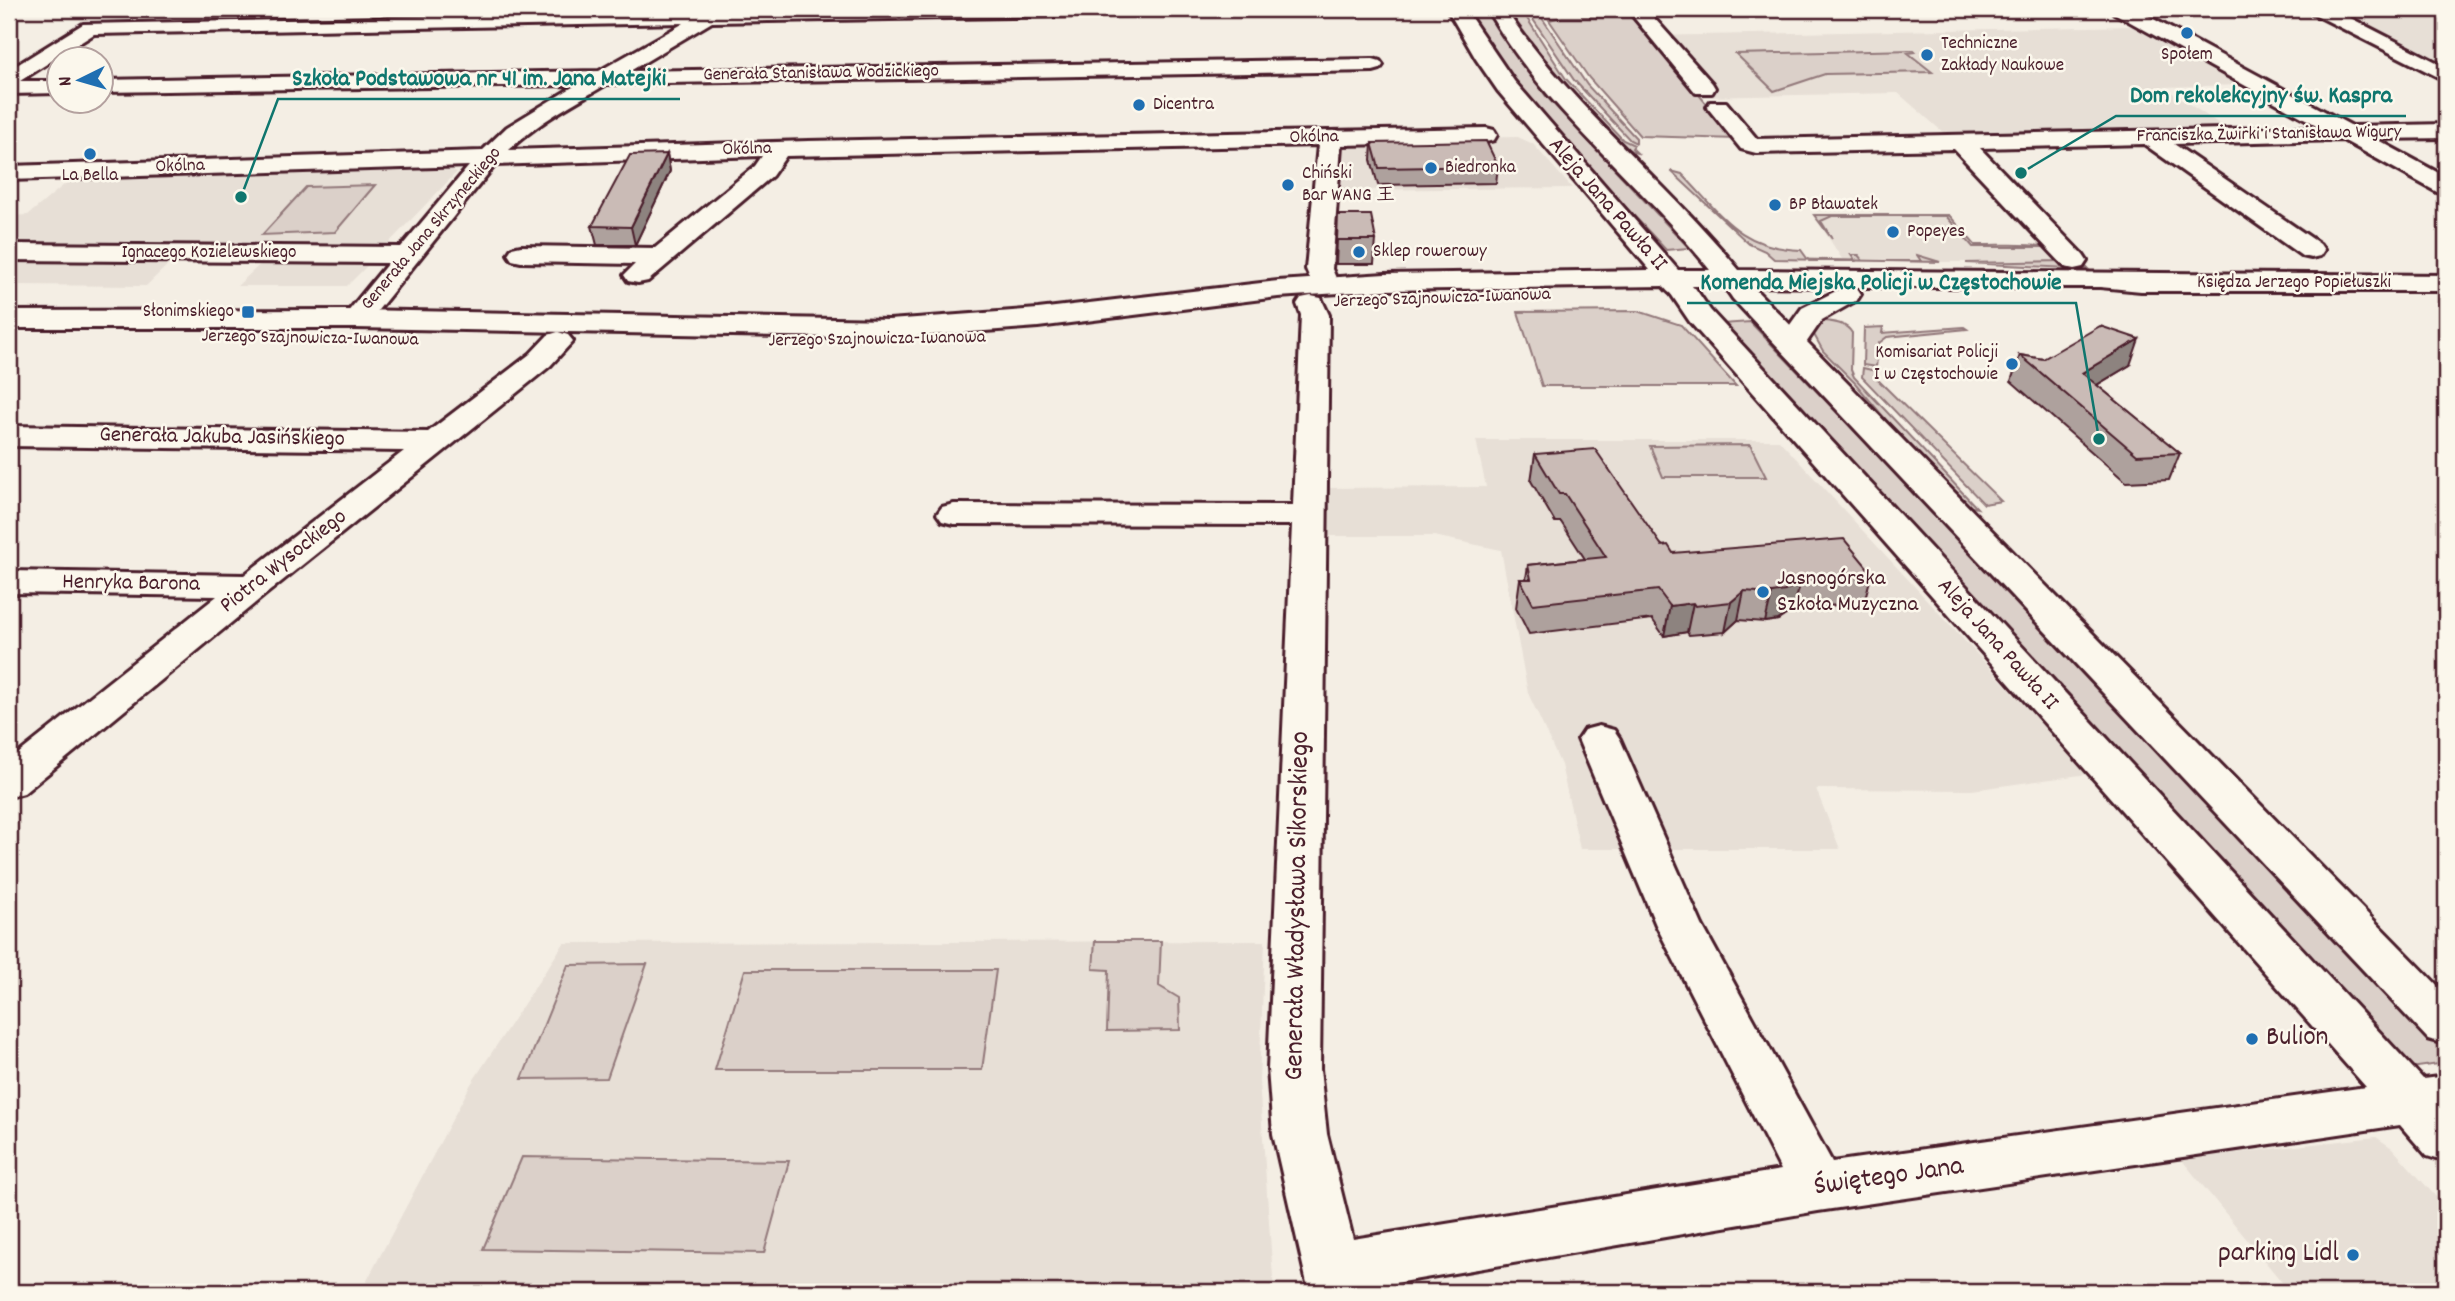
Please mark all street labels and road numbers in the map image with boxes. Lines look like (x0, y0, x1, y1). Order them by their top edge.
street label: Generała Stanisława Wodzickiego (703, 58, 939, 90)
street label: Franciszka Żwirki i Stanisława Wigury (2136, 119, 2402, 151)
street label: Okólna (1289, 124, 1340, 152)
street label: Aleja Jana Pawła II (1539, 131, 1675, 279)
street label: Okólna (722, 136, 773, 164)
street label: Generała Jana Skrzyneckiego (355, 141, 509, 317)
street label: Okólna (155, 153, 206, 181)
street label: Ignacego Kozielewskiego (122, 240, 296, 267)
street label: Księdza Jerzego Popiełuszki (2197, 270, 2392, 297)
street label: Jerzego Szajnowicza-Iwanowa (1333, 282, 1552, 316)
street label: Jerzego Szajnowicza-Iwanowa (201, 324, 420, 354)
street label: Jerzego Szajnowicza-Iwanowa (768, 325, 987, 355)
street label: Generała Jakuba Jasińskiego (99, 419, 345, 457)
street label: Piotra Wysockiego (213, 502, 355, 622)
street label: Henryka Barona (62, 566, 201, 602)
street label: Aleja Jana Pawła II (1928, 571, 2066, 719)
street label: Generała Władysława Sikorskiego (1276, 731, 1322, 1081)
street label: Świętego Jana (1812, 1148, 1967, 1208)

